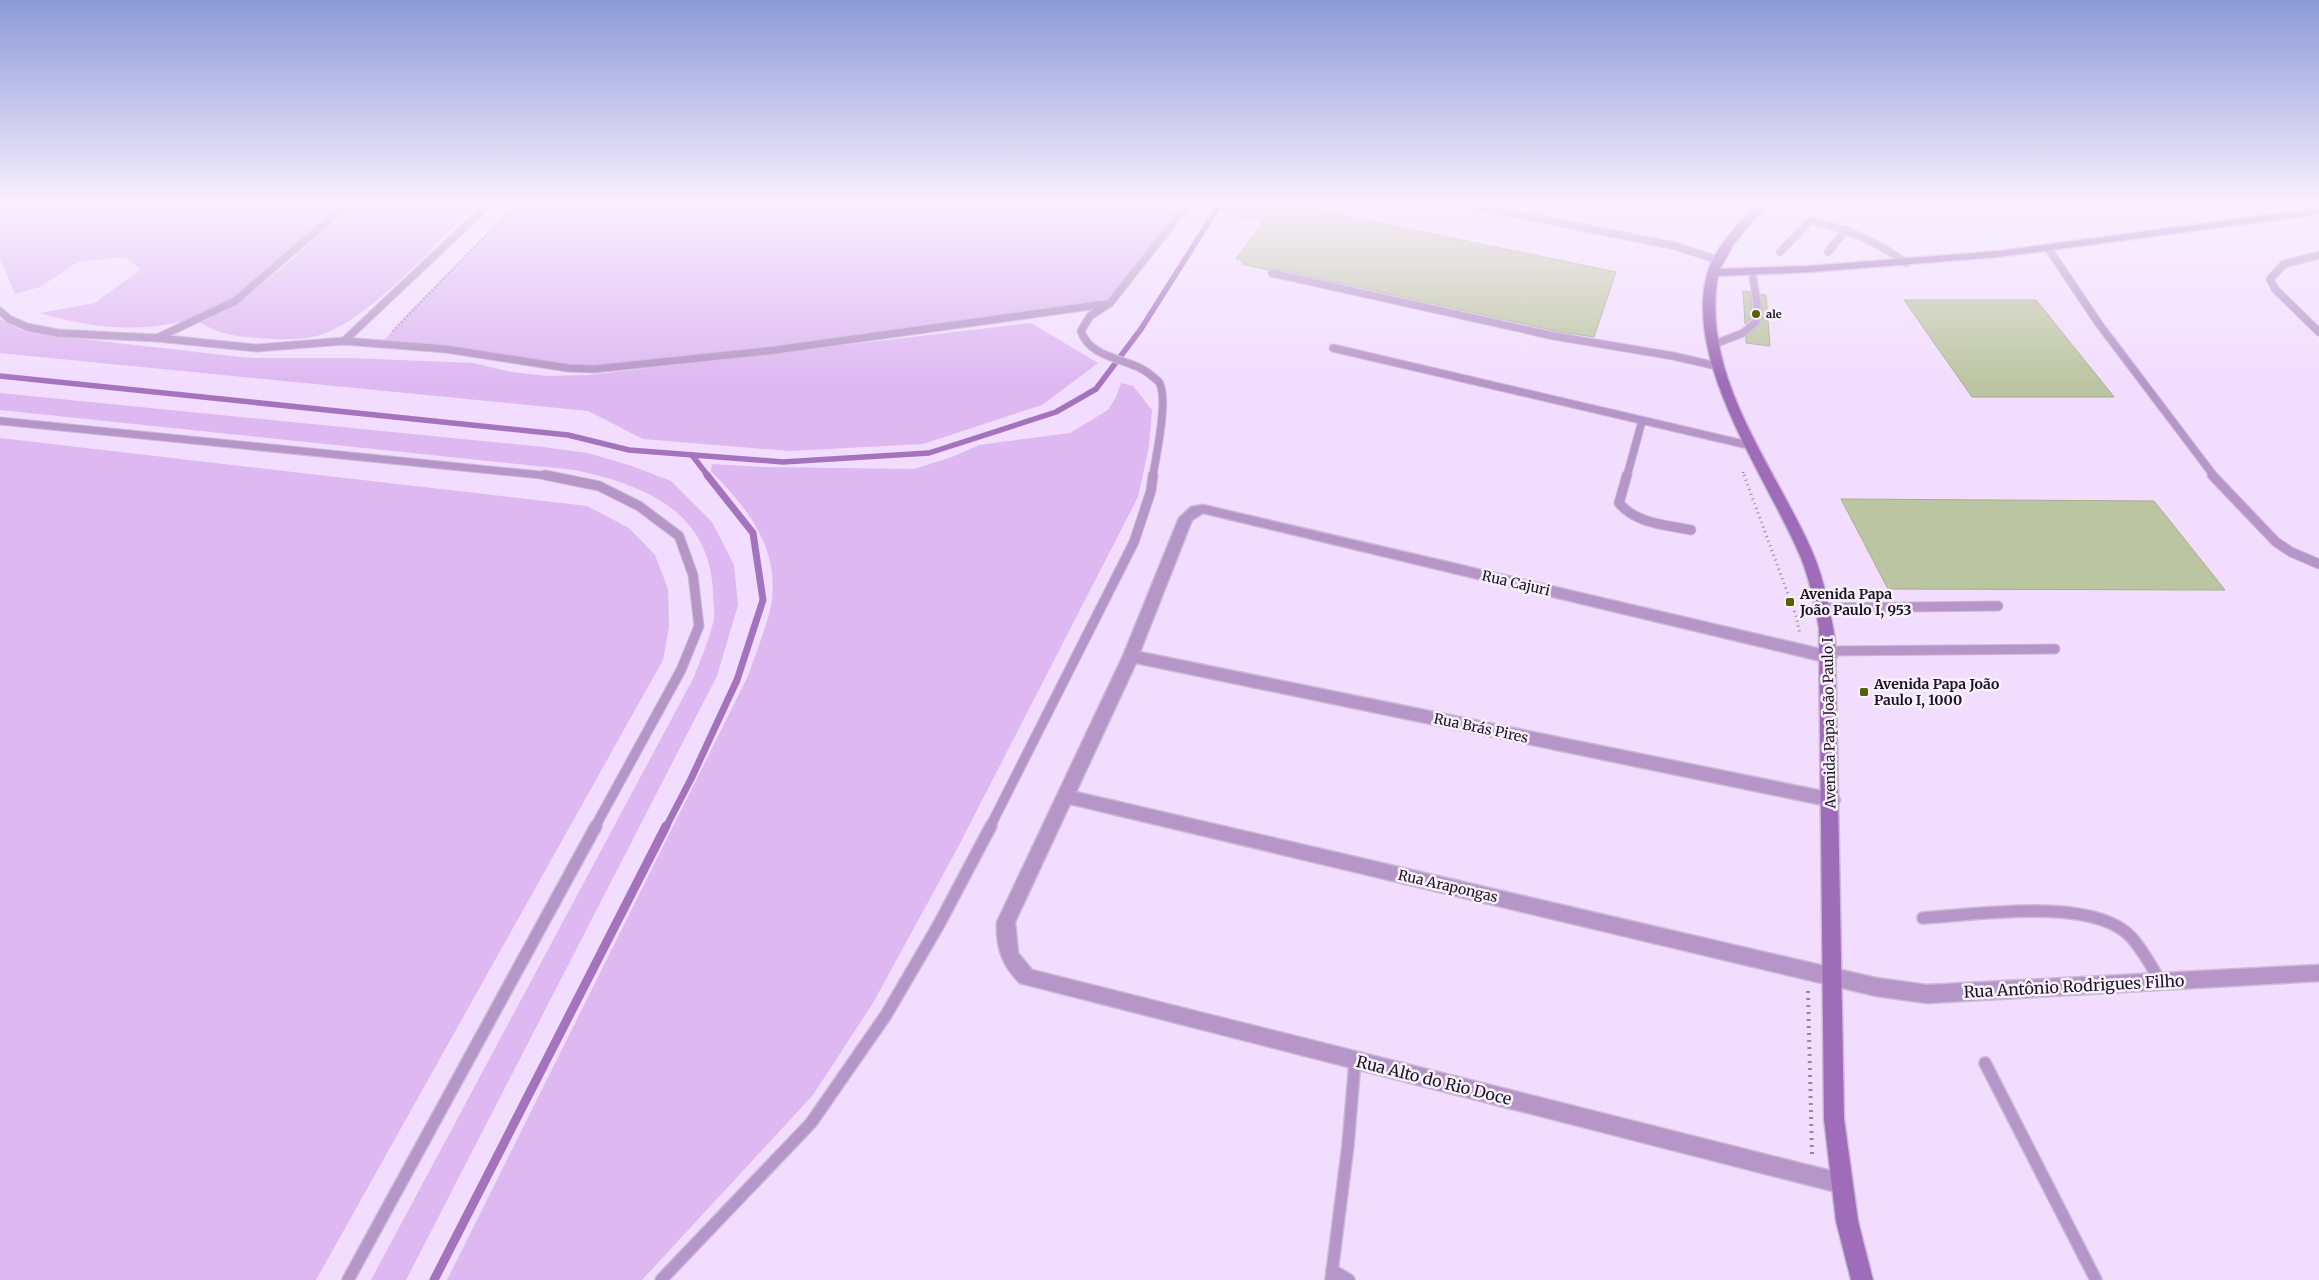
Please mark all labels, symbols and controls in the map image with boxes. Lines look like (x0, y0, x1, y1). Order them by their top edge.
place label: ale (1766, 307, 1782, 321)
marker: ale (1750, 308, 1762, 320)
street label: Rua Cajuri (1480, 566, 1552, 600)
place label: Avenida Papa João Paulo I, 953 (1799, 585, 1911, 619)
marker: Avenida Papa João Paulo I, 953 (1784, 596, 1796, 608)
street label: Avenida Papa João Paulo I (1819, 637, 1840, 810)
place label: Avenida Papa João Paulo I, 1000 (1873, 675, 1999, 709)
marker: Avenida Papa João Paulo I, 1000 (1858, 686, 1870, 698)
street label: Rua Brás Pires (1432, 709, 1530, 747)
street label: Rua Arapongas (1396, 866, 1500, 906)
street label: Rua Antônio Rodrigues Filho (1963, 970, 2185, 1002)
street label: Rua Alto do Rio Doce (1354, 1051, 1514, 1109)

